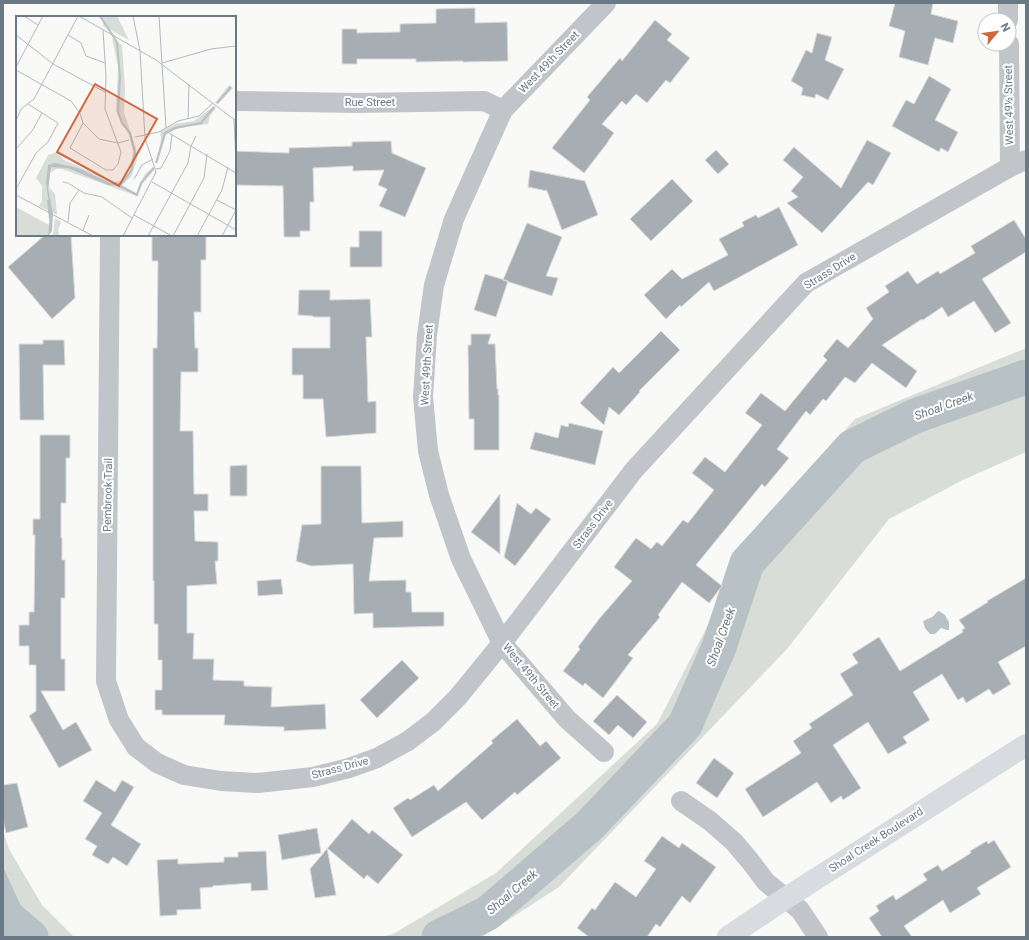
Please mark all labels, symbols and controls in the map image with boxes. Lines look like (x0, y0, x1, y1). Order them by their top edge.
north arrow (977, 12, 1017, 52)
inset map (16, 16, 236, 236)
text: N (998, 21, 1013, 34)
street label: West 49th Street (516, 28, 582, 96)
street label: West 49½ Street (1002, 64, 1016, 145)
street label: Rue Street (345, 96, 396, 109)
street label: Strass Drive (802, 250, 858, 292)
street label: West 49th Street (418, 324, 436, 406)
water label: Shoal Creek (913, 388, 976, 423)
street label: Pembrook Trail (101, 458, 115, 532)
street label: Strass Drive (570, 497, 616, 551)
water label: Shoal Creek (704, 605, 739, 668)
street label: West 49th Street (500, 641, 562, 712)
street label: Strass Drive (310, 754, 370, 782)
street label: Shoal Creek Boulevard (826, 805, 926, 875)
water label: Shoal Creek (484, 866, 541, 917)

